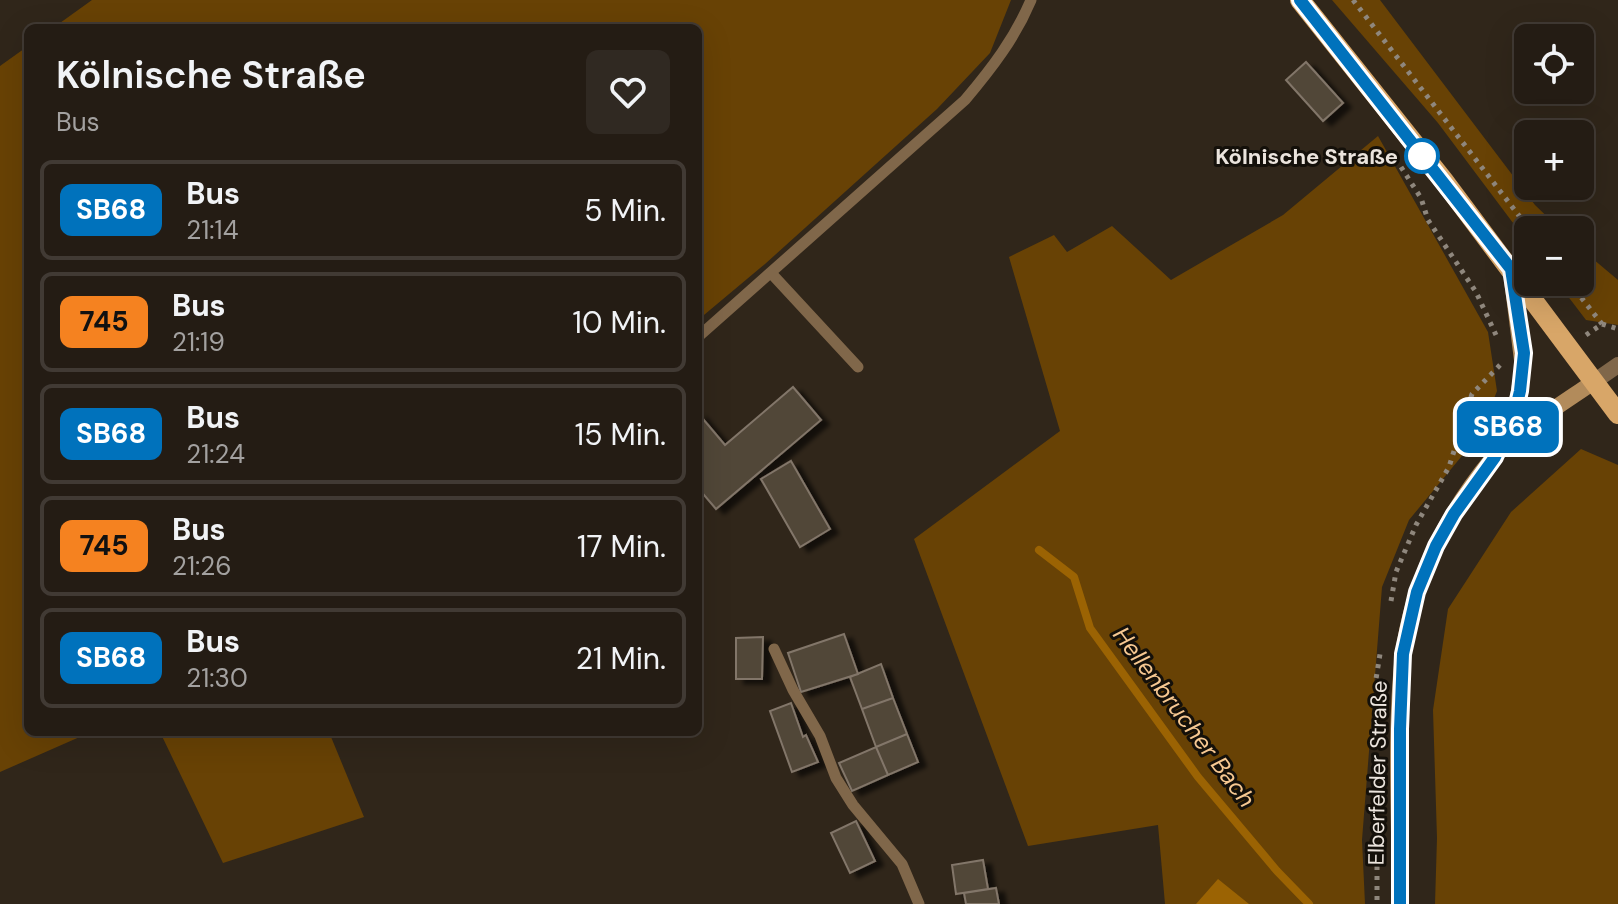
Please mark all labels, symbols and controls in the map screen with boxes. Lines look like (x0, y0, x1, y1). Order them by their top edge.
map controls (1514, 24, 1594, 296)
button: locate (1514, 24, 1594, 104)
text: Kölnische Straße (56, 50, 366, 100)
button: heart (586, 50, 670, 134)
text: Bus (56, 105, 100, 139)
button: + (1514, 120, 1594, 200)
marker: Kölnische Straße (1405, 139, 1439, 173)
place label: Kölnische Straße (1215, 142, 1398, 171)
text: Bus (186, 174, 240, 213)
text: SB68 (76, 191, 146, 228)
text: 5 Min. (584, 191, 666, 230)
text: 21:14 (186, 213, 239, 247)
button: − (1514, 216, 1594, 296)
text: Bus (172, 286, 226, 325)
text: 745 (79, 303, 129, 340)
text: 10 Min. (573, 303, 666, 342)
text: 21:19 (172, 325, 225, 359)
text: Bus (186, 398, 240, 437)
line badge: SB68 (1452, 401, 1564, 453)
text: SB68 (1473, 408, 1543, 445)
text: SB68 (76, 415, 146, 452)
text: 15 Min. (575, 415, 666, 454)
text: 21:24 (186, 437, 245, 471)
text: Bus (172, 510, 226, 549)
text: 745 (79, 527, 129, 564)
text: 17 Min. (577, 527, 666, 566)
text: 21:26 (172, 549, 232, 583)
water label: Hellenbrucher Bach (1106, 620, 1262, 813)
text: Bus (186, 622, 240, 661)
text: SB68 (76, 639, 146, 676)
text: 21 Min. (576, 639, 666, 678)
text: 21:30 (186, 661, 248, 695)
street label: Elberfelder Straße (1361, 680, 1394, 866)

